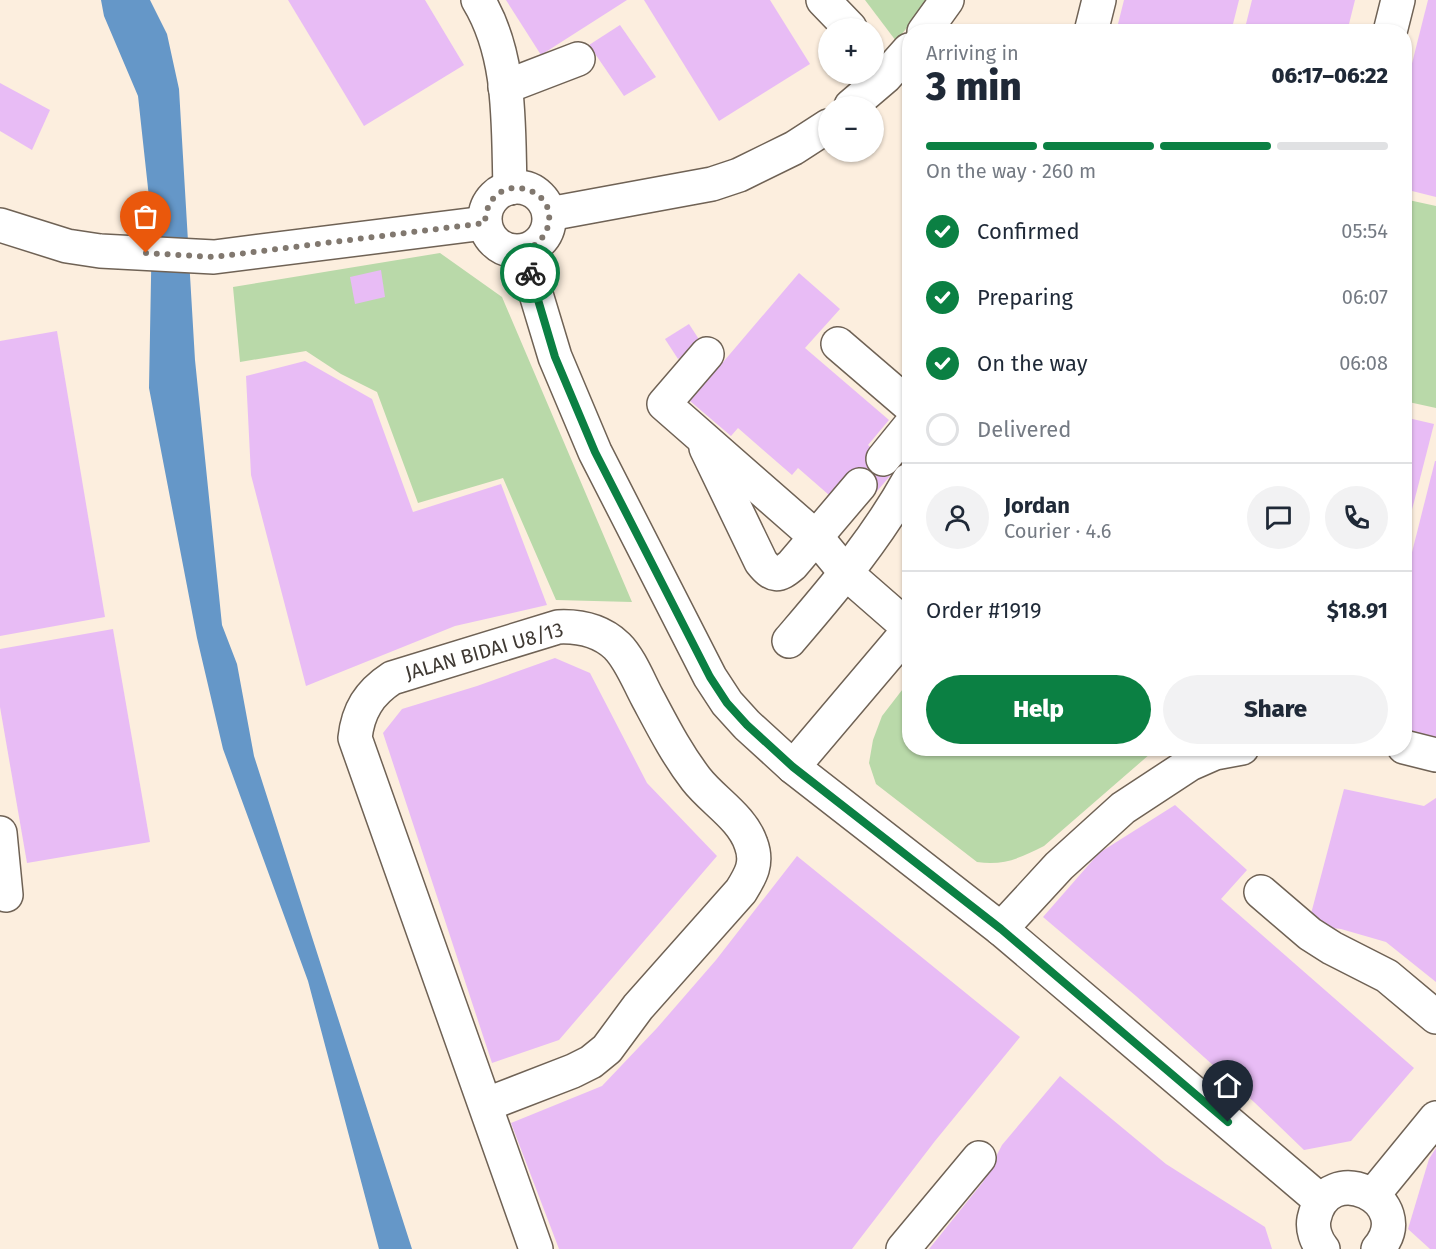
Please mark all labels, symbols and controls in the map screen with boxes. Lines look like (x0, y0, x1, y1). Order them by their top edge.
map controls (818, 18, 884, 162)
button: + (818, 18, 884, 84)
text: Arriving in (926, 41, 1019, 65)
text: 06:17–06:22 (1271, 62, 1388, 89)
text: 3 min (926, 64, 1022, 110)
button: − (818, 96, 884, 162)
text: On the way · 260 m (926, 159, 1096, 183)
pin (120, 191, 171, 253)
icon: bag (129, 200, 162, 233)
icon: check (926, 215, 959, 248)
text: Confirmed (977, 218, 1080, 245)
text: 05:54 (1341, 219, 1388, 243)
courier (500, 243, 560, 303)
icon: bike (514, 257, 547, 290)
icon: check (926, 281, 959, 314)
text: Preparing (977, 284, 1073, 311)
text: 06:07 (1342, 285, 1388, 309)
icon: check (926, 347, 959, 380)
text: On the way (977, 350, 1088, 377)
text: 06:08 (1339, 351, 1388, 375)
text: Delivered (977, 416, 1072, 443)
button: person (926, 486, 989, 549)
button: chat (1247, 486, 1310, 549)
button: phone (1325, 486, 1388, 549)
text: Jordan (1004, 492, 1070, 519)
text: Courier · 4.6 (1004, 519, 1111, 543)
text: Order #1919 (926, 597, 1042, 624)
text: $18.91 (1327, 597, 1388, 624)
street label: JALAN BIDAI U8/13 (402, 617, 566, 685)
button: Help (926, 675, 1151, 744)
button: Share (1163, 675, 1388, 744)
pin (1202, 1060, 1253, 1122)
icon: home (1211, 1069, 1244, 1102)

